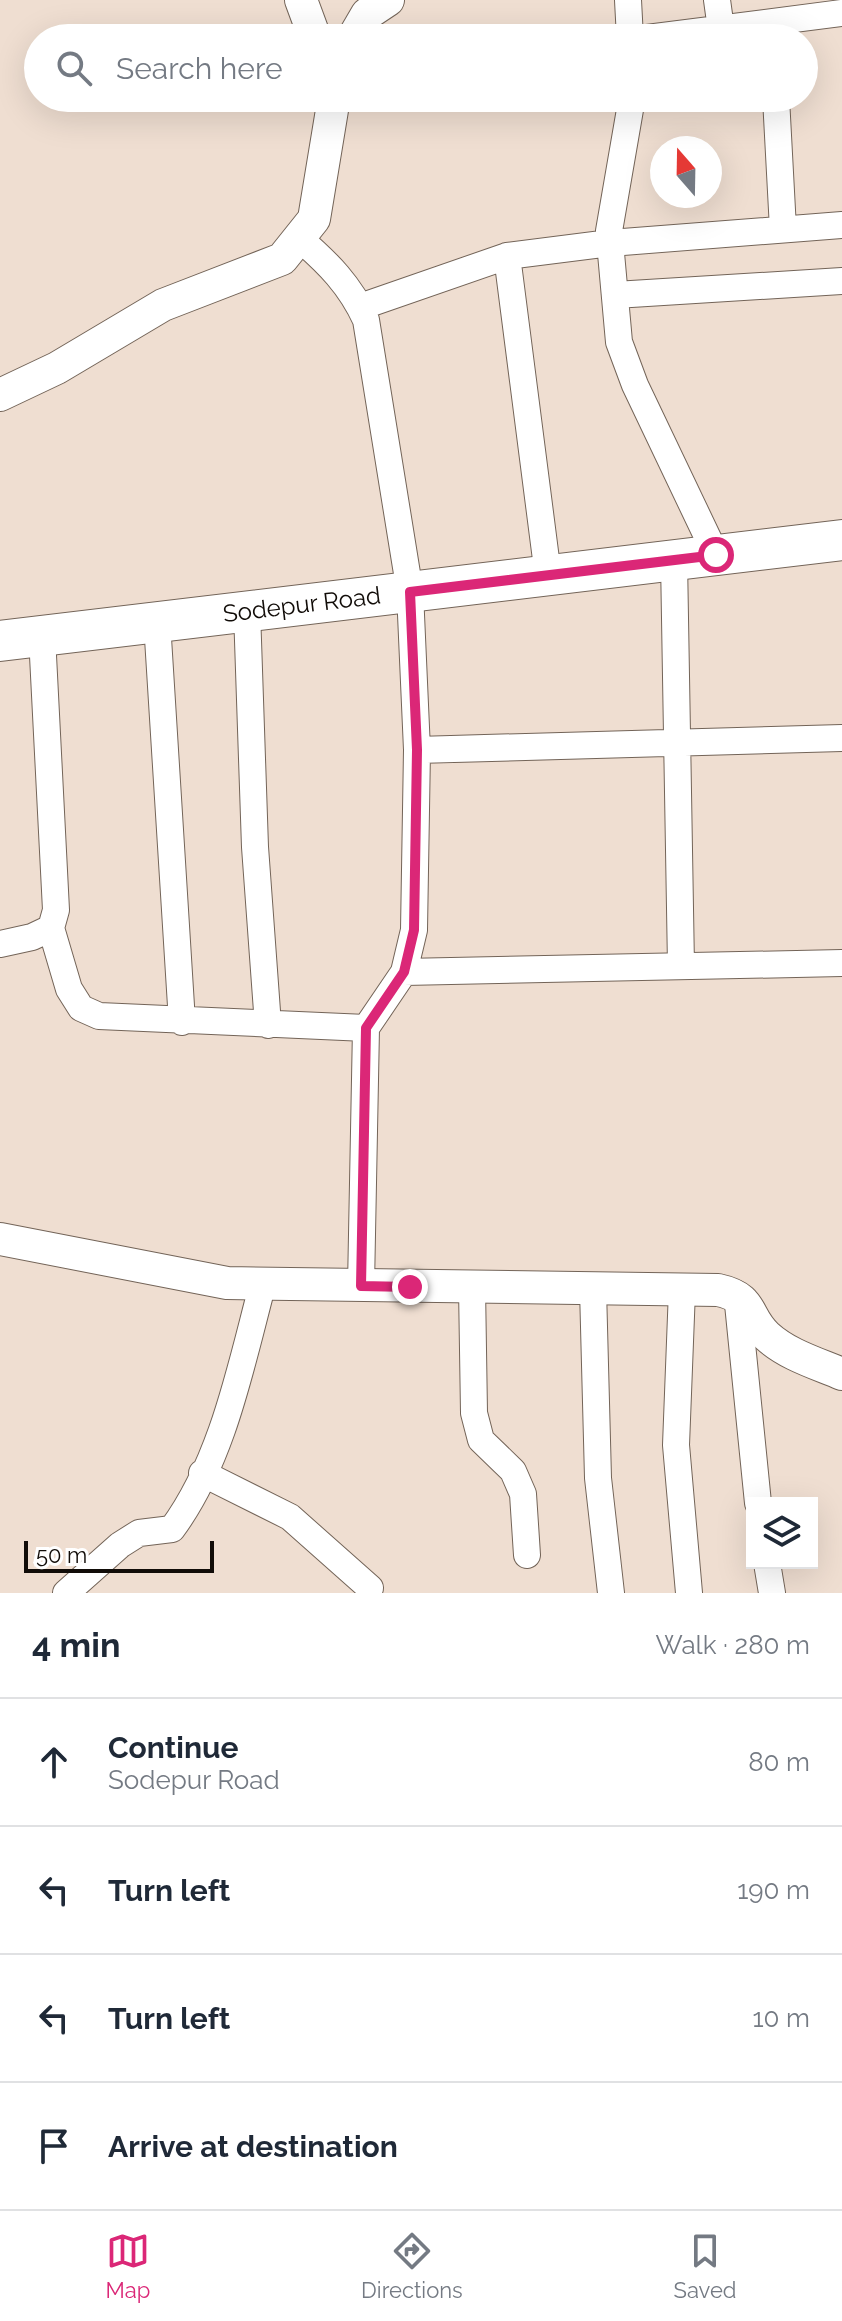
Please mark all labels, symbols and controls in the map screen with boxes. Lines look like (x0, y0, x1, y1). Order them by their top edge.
search box (24, 24, 818, 112)
icon: search (52, 46, 96, 90)
text: Search here (116, 51, 283, 86)
north arrow (650, 136, 722, 208)
route start (698, 537, 734, 573)
street label: Sodepur Road (221, 580, 382, 628)
route end (392, 1269, 428, 1305)
map controls (746, 1497, 818, 1569)
button: layers (746, 1497, 818, 1569)
scale bar (24, 1537, 214, 1573)
text: 50 m (36, 1542, 87, 1568)
text: 4 min (32, 1625, 120, 1665)
text: Walk · 280 m (656, 1630, 810, 1660)
text: Continue (108, 1730, 239, 1765)
icon: ahead (32, 1740, 76, 1784)
text: 80 m (748, 1747, 810, 1777)
text: Sodepur Road (108, 1765, 280, 1795)
icon: left (32, 1868, 76, 1912)
text: Turn left (108, 1873, 230, 1908)
text: 190 m (737, 1875, 810, 1905)
icon: left (32, 1996, 76, 2040)
text: Turn left (108, 2001, 230, 2036)
text: 10 m (752, 2003, 810, 2033)
icon: arrive (32, 2124, 76, 2168)
text: Arrive at destination (108, 2129, 398, 2164)
tab: Map (105, 2229, 150, 2303)
tab: Directions (361, 2229, 463, 2303)
tab: Saved (674, 2229, 737, 2303)

